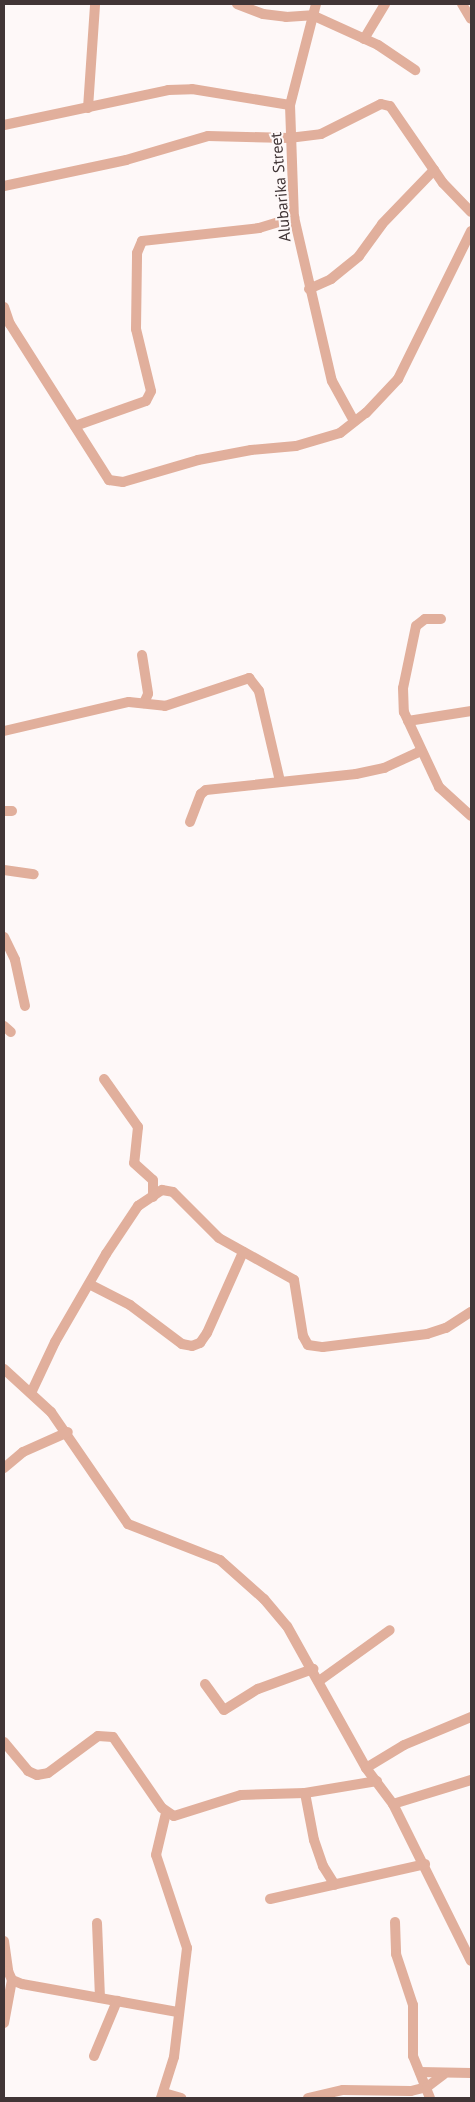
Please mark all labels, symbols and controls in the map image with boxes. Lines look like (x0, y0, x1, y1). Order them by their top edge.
street label: Alubarika Street (266, 132, 294, 242)

